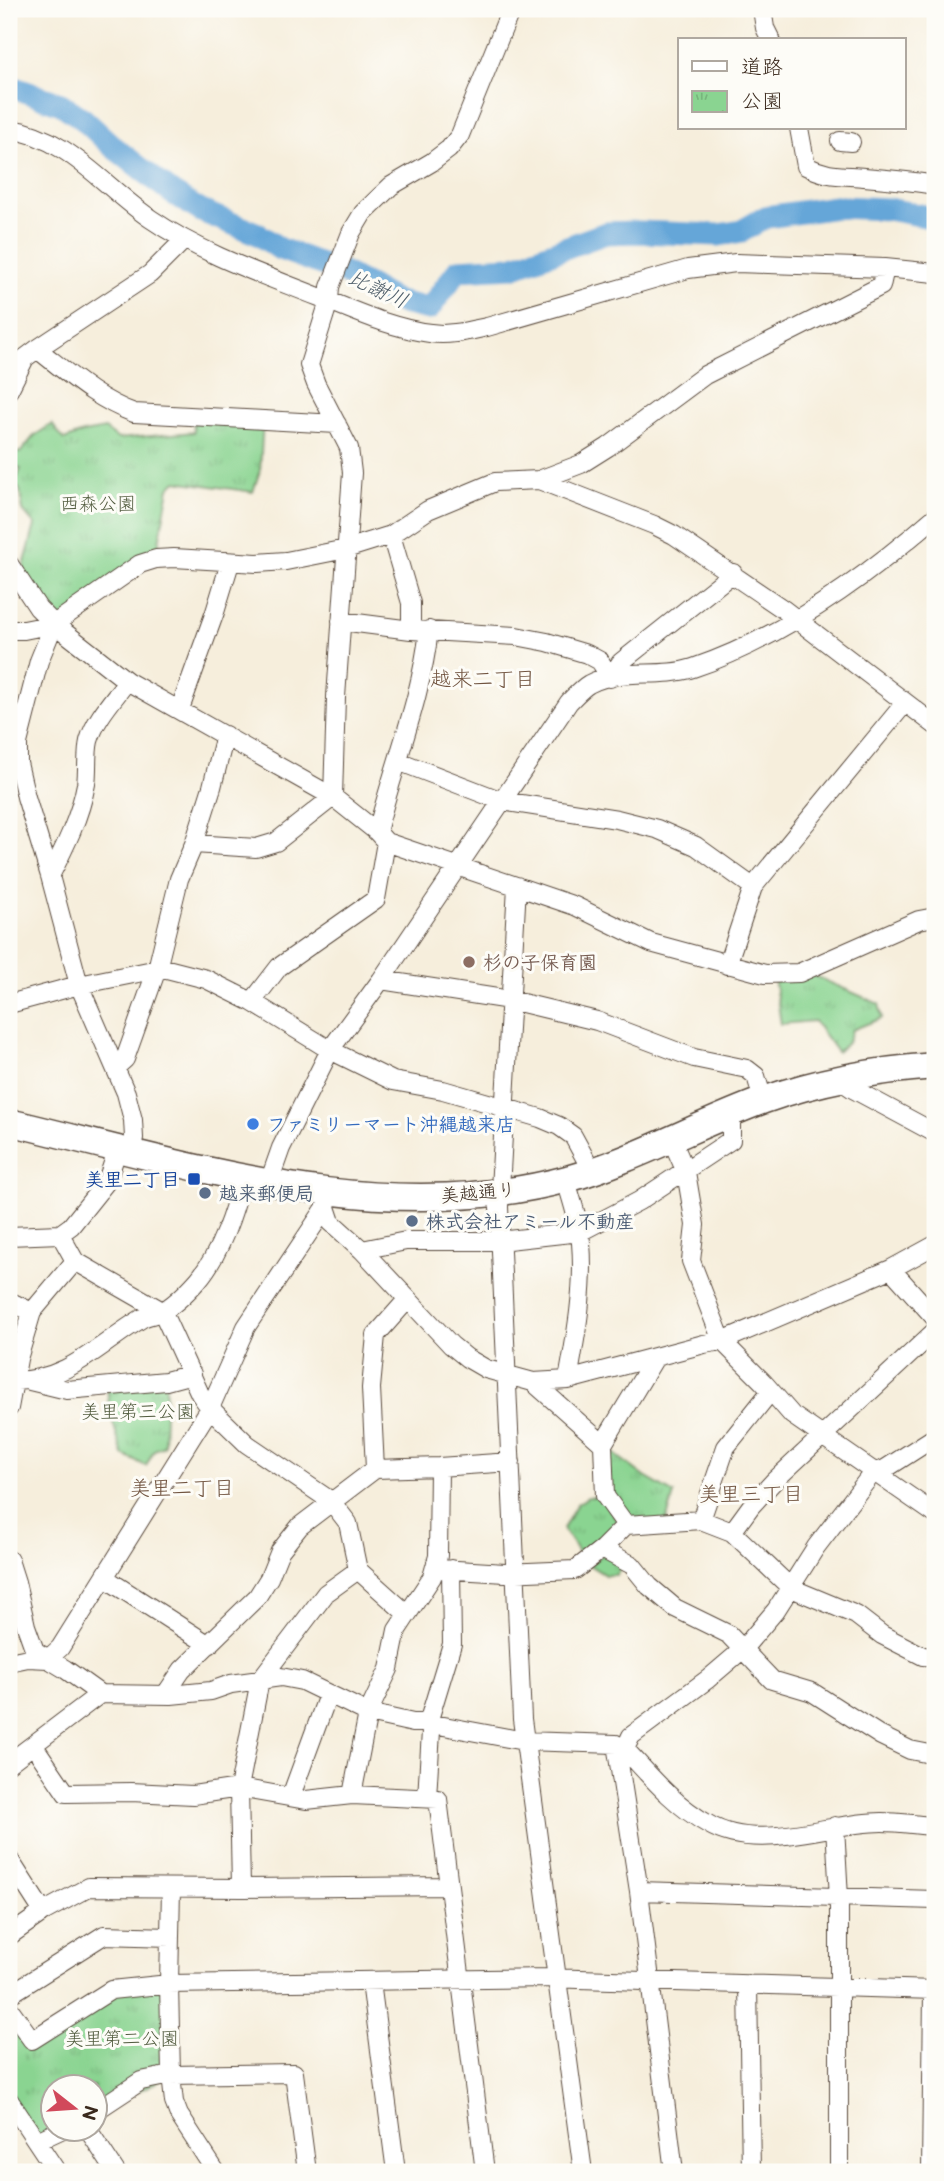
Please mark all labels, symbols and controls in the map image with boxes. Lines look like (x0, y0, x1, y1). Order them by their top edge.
legend (678, 38, 906, 130)
text: 道路 (741, 55, 783, 80)
text: 公園 (741, 89, 783, 114)
water label: 比謝川 (344, 265, 412, 314)
park label: 西森公園 (60, 493, 136, 516)
district label: 越来二丁目 (431, 667, 536, 692)
place label: 杉の子保育園 (483, 952, 597, 975)
marker: 杉の子保育園 (461, 954, 477, 970)
place label: ファミリーマート沖縄越来店 (267, 1114, 515, 1137)
marker: ファミリーマート沖縄越来店 (245, 1116, 261, 1132)
place label: 美里二丁目 (85, 1169, 180, 1192)
marker: 美里二丁目 (186, 1171, 202, 1187)
street label: 美越通り (439, 1179, 517, 1208)
place label: 越来郵便局 (219, 1183, 314, 1206)
marker: 越来郵便局 (197, 1185, 213, 1201)
place label: 株式会社アミール不動産 (426, 1211, 634, 1234)
marker: 株式会社アミール不動産 (404, 1213, 420, 1229)
park label: 美里第三公園 (81, 1401, 195, 1424)
district label: 美里二丁目 (130, 1476, 235, 1501)
district label: 美里三丁目 (699, 1482, 804, 1507)
park label: 美里第二公園 (65, 2028, 179, 2051)
north arrow (38, 2072, 108, 2142)
text: N (76, 2102, 102, 2123)

